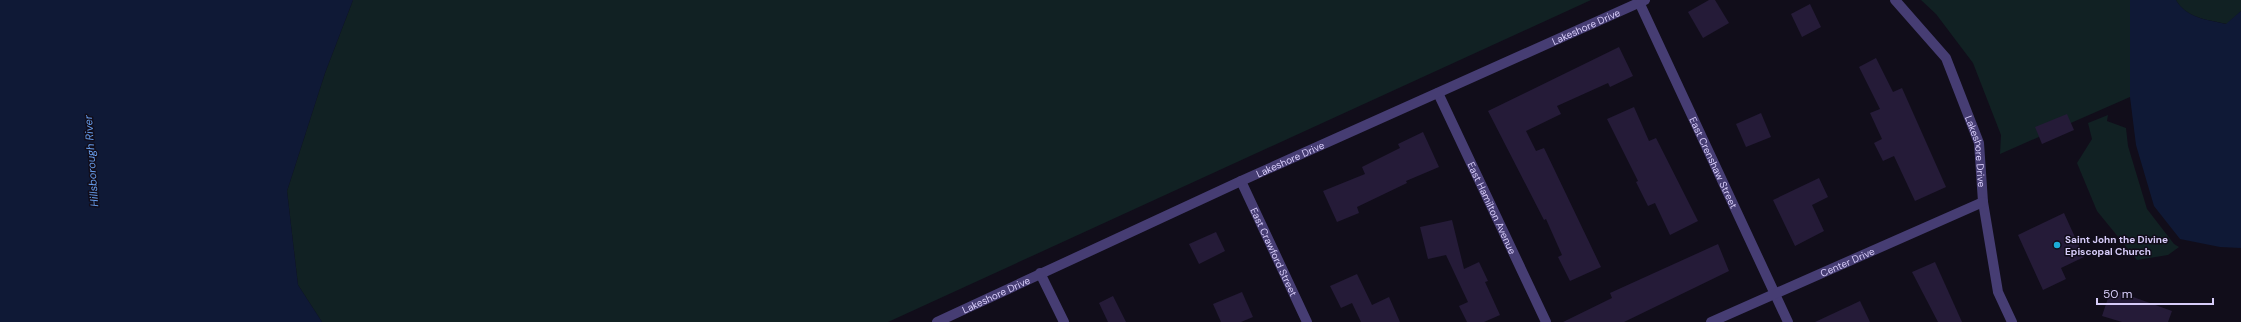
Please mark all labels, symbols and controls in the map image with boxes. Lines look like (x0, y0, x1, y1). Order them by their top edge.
street label: Lakeshore Drive (1550, 6, 1623, 48)
water label: Hillsborough River (81, 114, 101, 207)
street label: Lakeshore Drive (1962, 114, 1988, 188)
street label: East Crenshaw Street (1686, 115, 1740, 211)
street label: Lakeshore Drive (1254, 138, 1327, 180)
street label: East Hamilton Avenue (1464, 160, 1519, 257)
street label: East Crawford Street (1247, 205, 1300, 298)
place label: Saint John the Divine Episcopal Church (2065, 233, 2168, 258)
marker: Saint John the Divine Episcopal Church (2052, 240, 2062, 250)
street label: Center Drive (1818, 245, 1877, 280)
street label: Lakeshore Drive (960, 274, 1032, 316)
scale bar (2097, 280, 2213, 306)
text: 50 m (2103, 286, 2132, 302)

